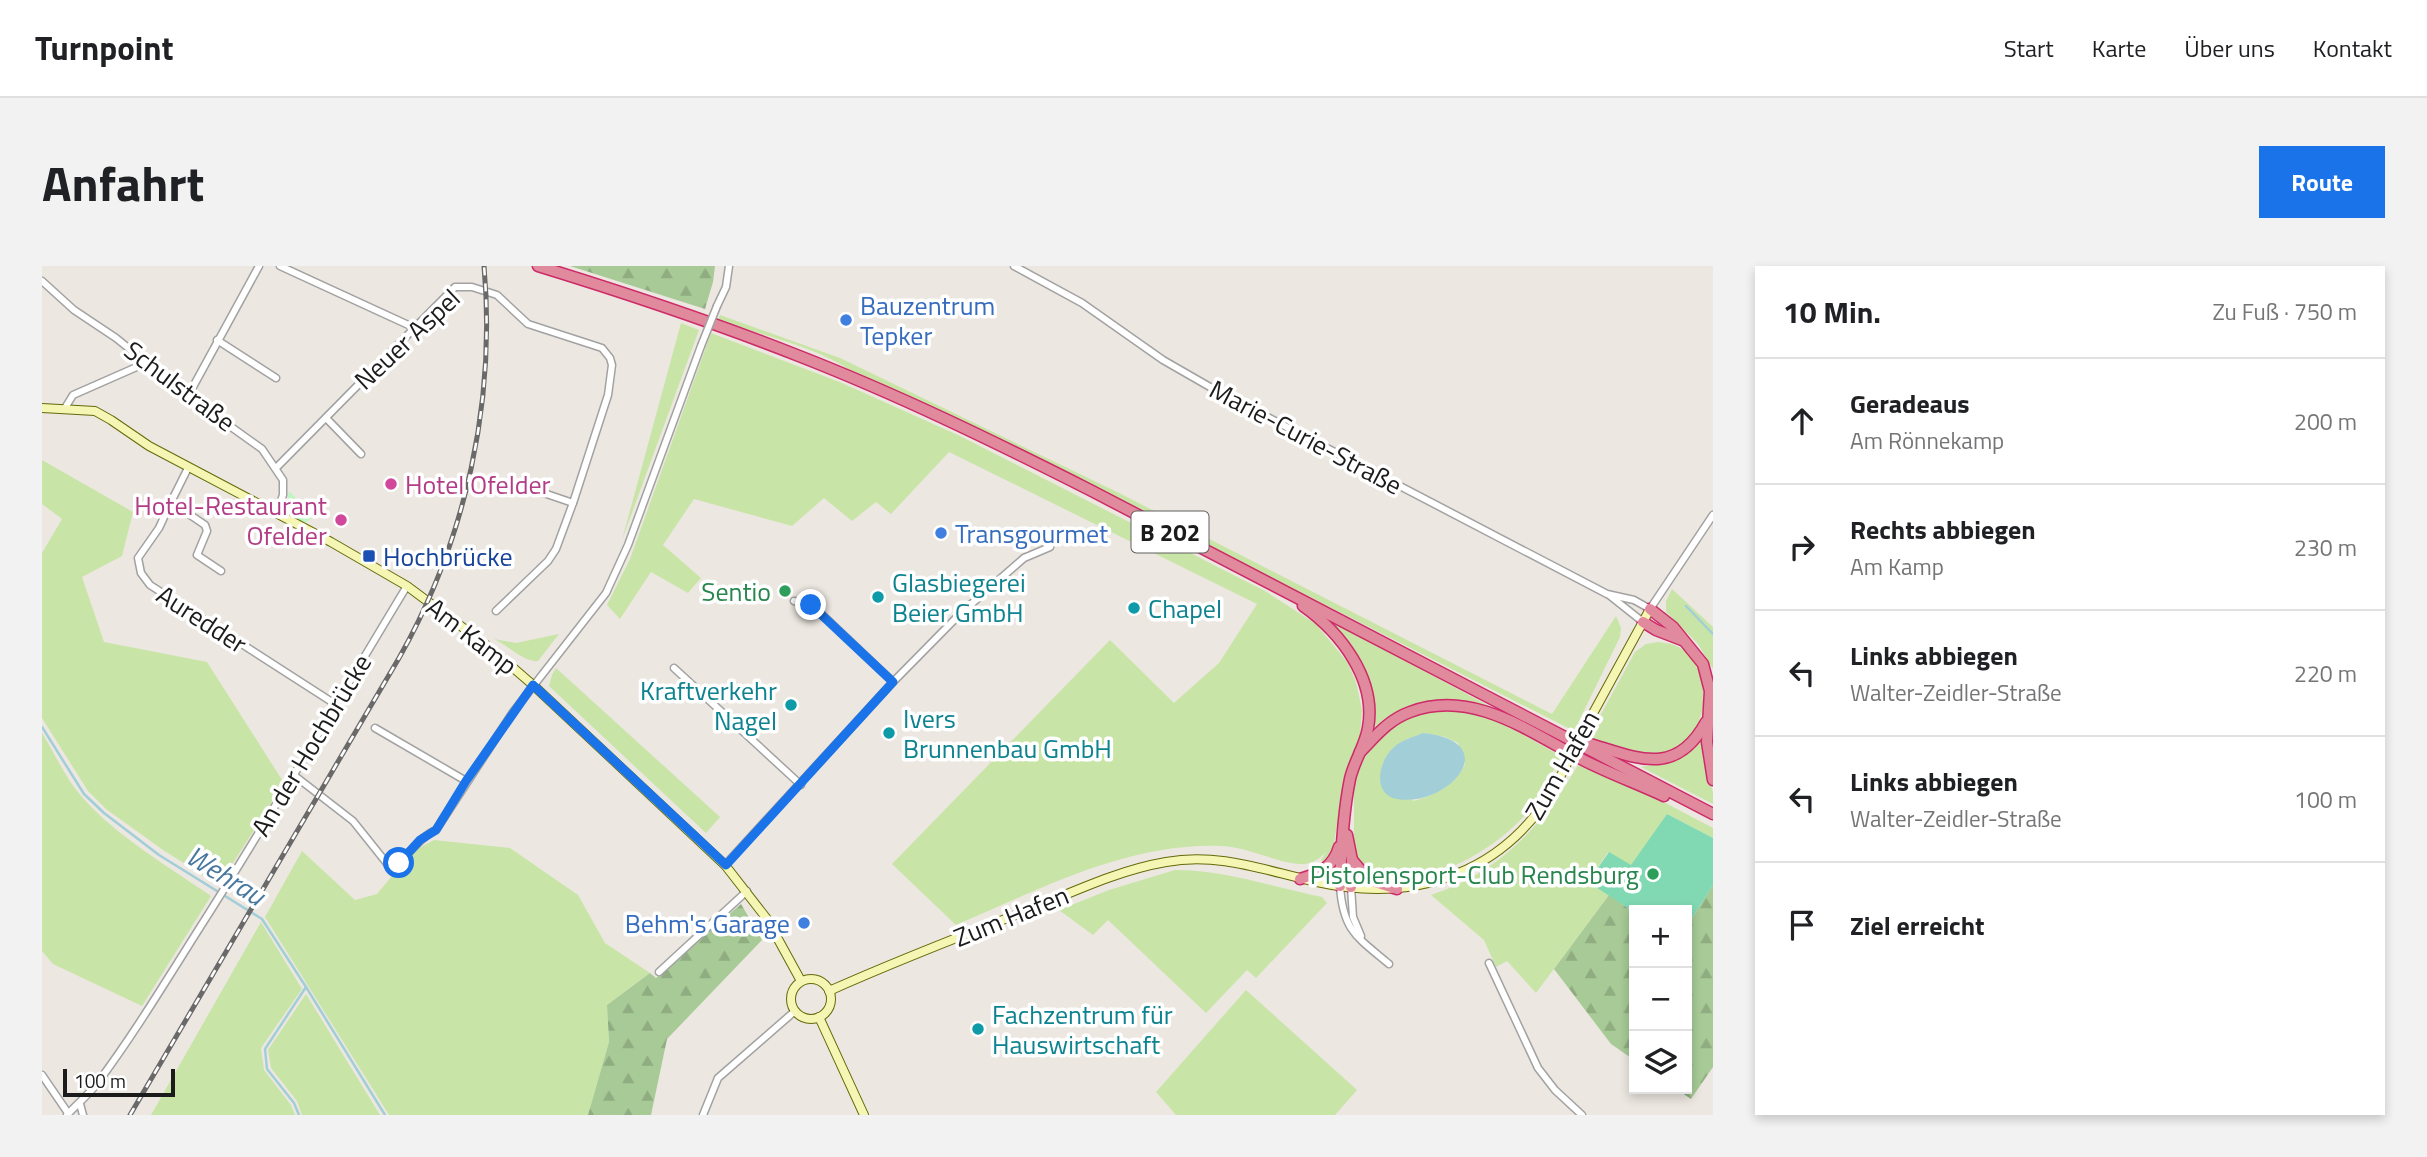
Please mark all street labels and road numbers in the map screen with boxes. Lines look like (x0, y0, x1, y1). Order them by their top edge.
street label: Neuer Aspel (345, 280, 469, 398)
street label: Schulstraße (116, 331, 244, 441)
street label: Marie-Curie-Straße (1203, 370, 1409, 504)
road number: B 202 (1132, 512, 1208, 552)
street label: Auredder (149, 575, 255, 663)
street label: Am Kamp (418, 588, 526, 684)
street label: An der Hochbrücke (241, 647, 381, 843)
street label: Zum Hafen (1515, 703, 1609, 827)
street label: Zum Hafen (948, 875, 1074, 957)

